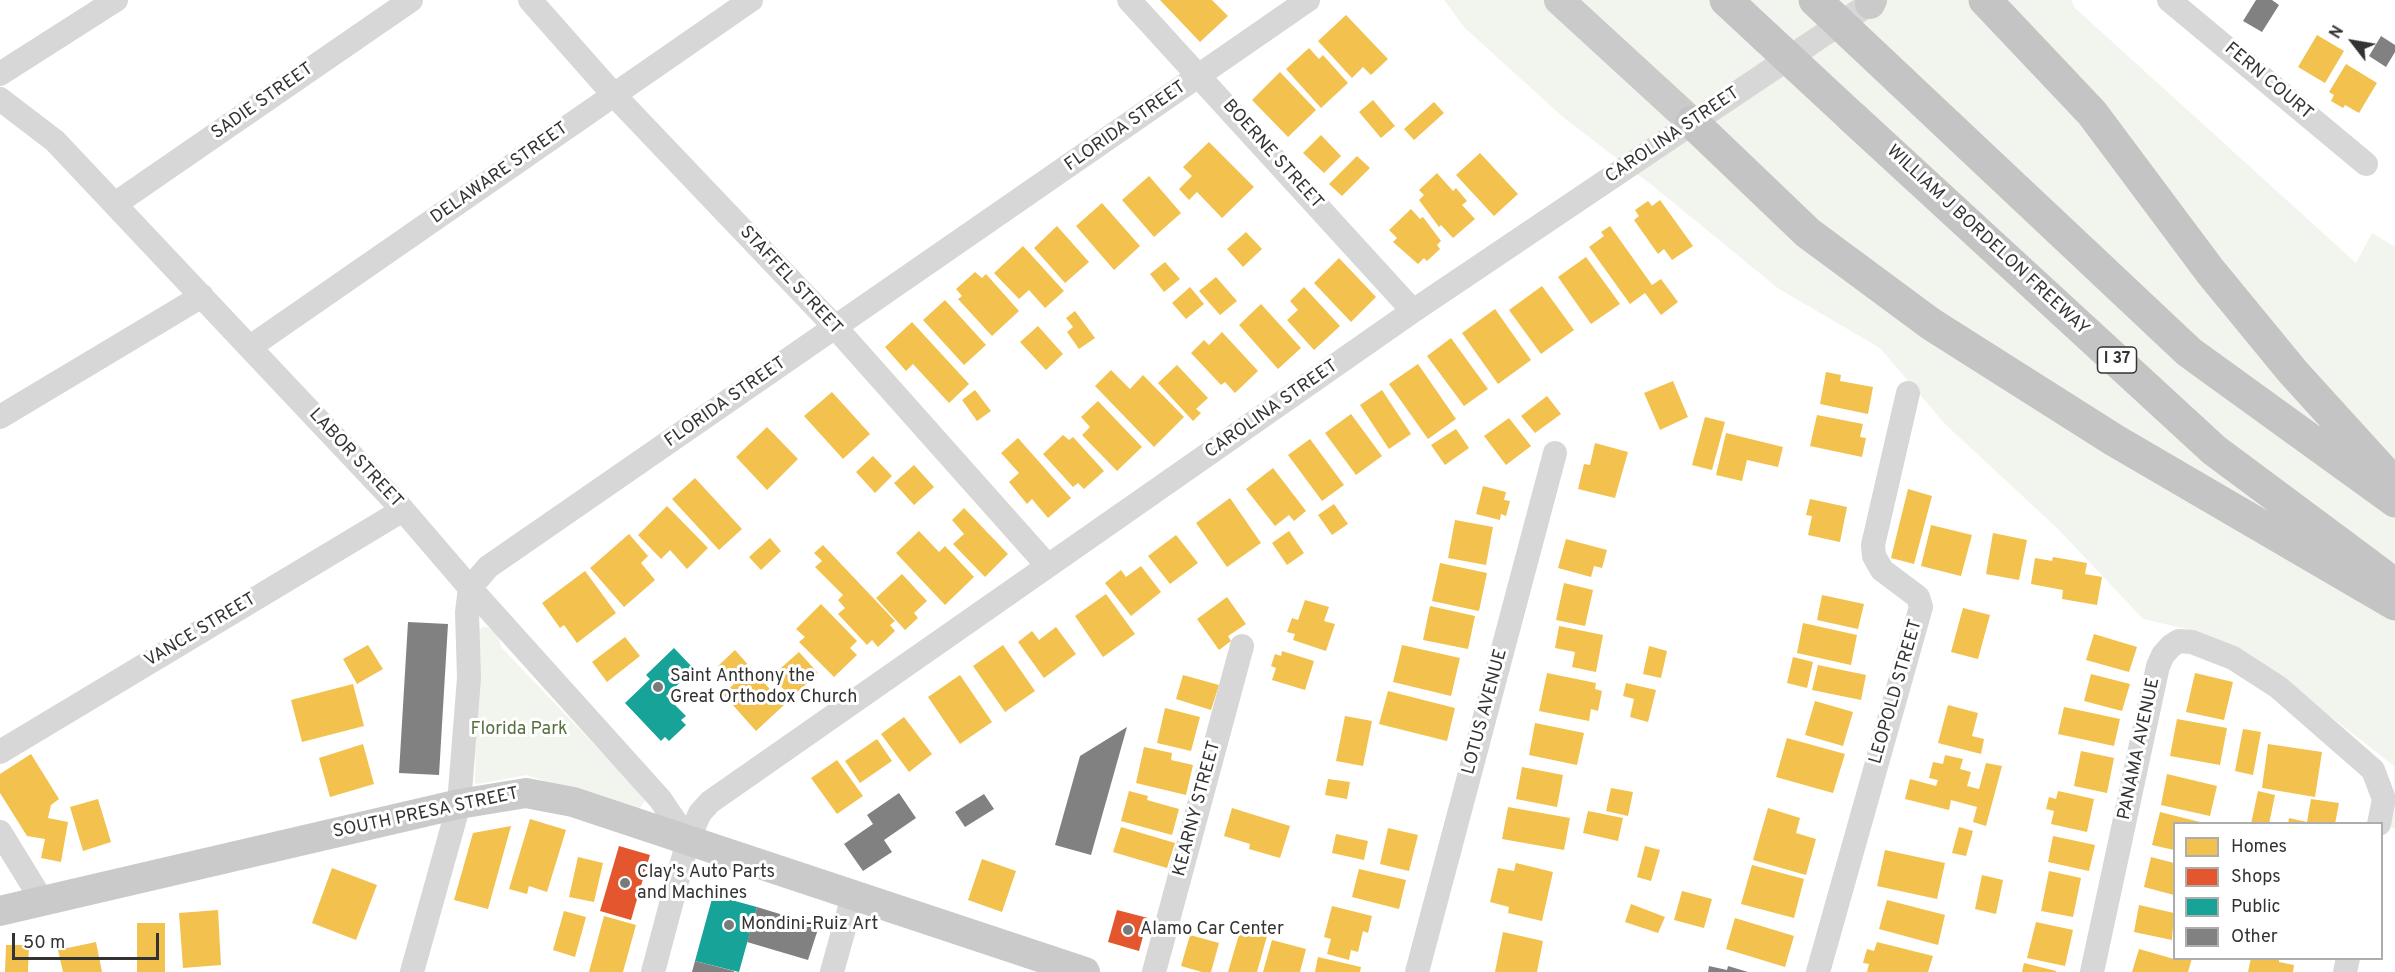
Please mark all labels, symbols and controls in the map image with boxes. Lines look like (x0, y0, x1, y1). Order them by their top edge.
north arrow (2323, 12, 2383, 72)
text: N (2326, 23, 2349, 43)
street label: FERN COURT (2219, 39, 2317, 125)
street label: SADIE STREET (208, 59, 318, 145)
street label: FLORIDA STREET (1061, 77, 1191, 177)
street label: CAROLINA STREET (1602, 83, 1744, 189)
street label: BOERNE STREET (1217, 96, 1327, 214)
street label: DELAWARE STREET (427, 119, 573, 229)
street label: WILLIAM J BORDELON FREEWAY (1881, 141, 2093, 341)
street label: STAFFEL STREET (734, 222, 846, 340)
road number: I 37 (2098, 347, 2136, 373)
street label: FLORIDA STREET (661, 353, 791, 453)
street label: CAROLINA STREET (1202, 356, 1342, 464)
street label: LABOR STREET (303, 405, 407, 513)
street label: VANCE STREET (141, 589, 261, 673)
street label: LEOPOLD STREET (1866, 617, 1928, 767)
street label: LOTUS AVENUE (1459, 647, 1513, 777)
place label: Saint Anthony the Great Orthodox Church (670, 666, 857, 708)
street label: PANAMA AVENUE (2114, 676, 2166, 822)
marker: Saint Anthony the Great Orthodox Church (651, 680, 665, 694)
park label: Florida Park (470, 719, 568, 741)
street label: KEARNY STREET (1170, 739, 1226, 879)
street label: SOUTH PRESA STREET (331, 784, 521, 844)
legend (2173, 822, 2383, 960)
text: Homes (2231, 836, 2287, 859)
place label: Clay's Auto Parts and Machines (637, 862, 775, 904)
text: Shops (2231, 866, 2281, 889)
marker: Clay's Auto Parts and Machines (618, 876, 632, 890)
text: Public (2231, 896, 2281, 919)
place label: Mondini-Ruiz Art (741, 914, 878, 936)
marker: Mondini-Ruiz Art (722, 918, 736, 932)
place label: Alamo Car Center (1140, 919, 1284, 941)
scale bar (15, 921, 162, 959)
marker: Alamo Car Center (1121, 923, 1135, 937)
text: Other (2231, 926, 2278, 949)
text: 50 m (23, 932, 65, 955)

